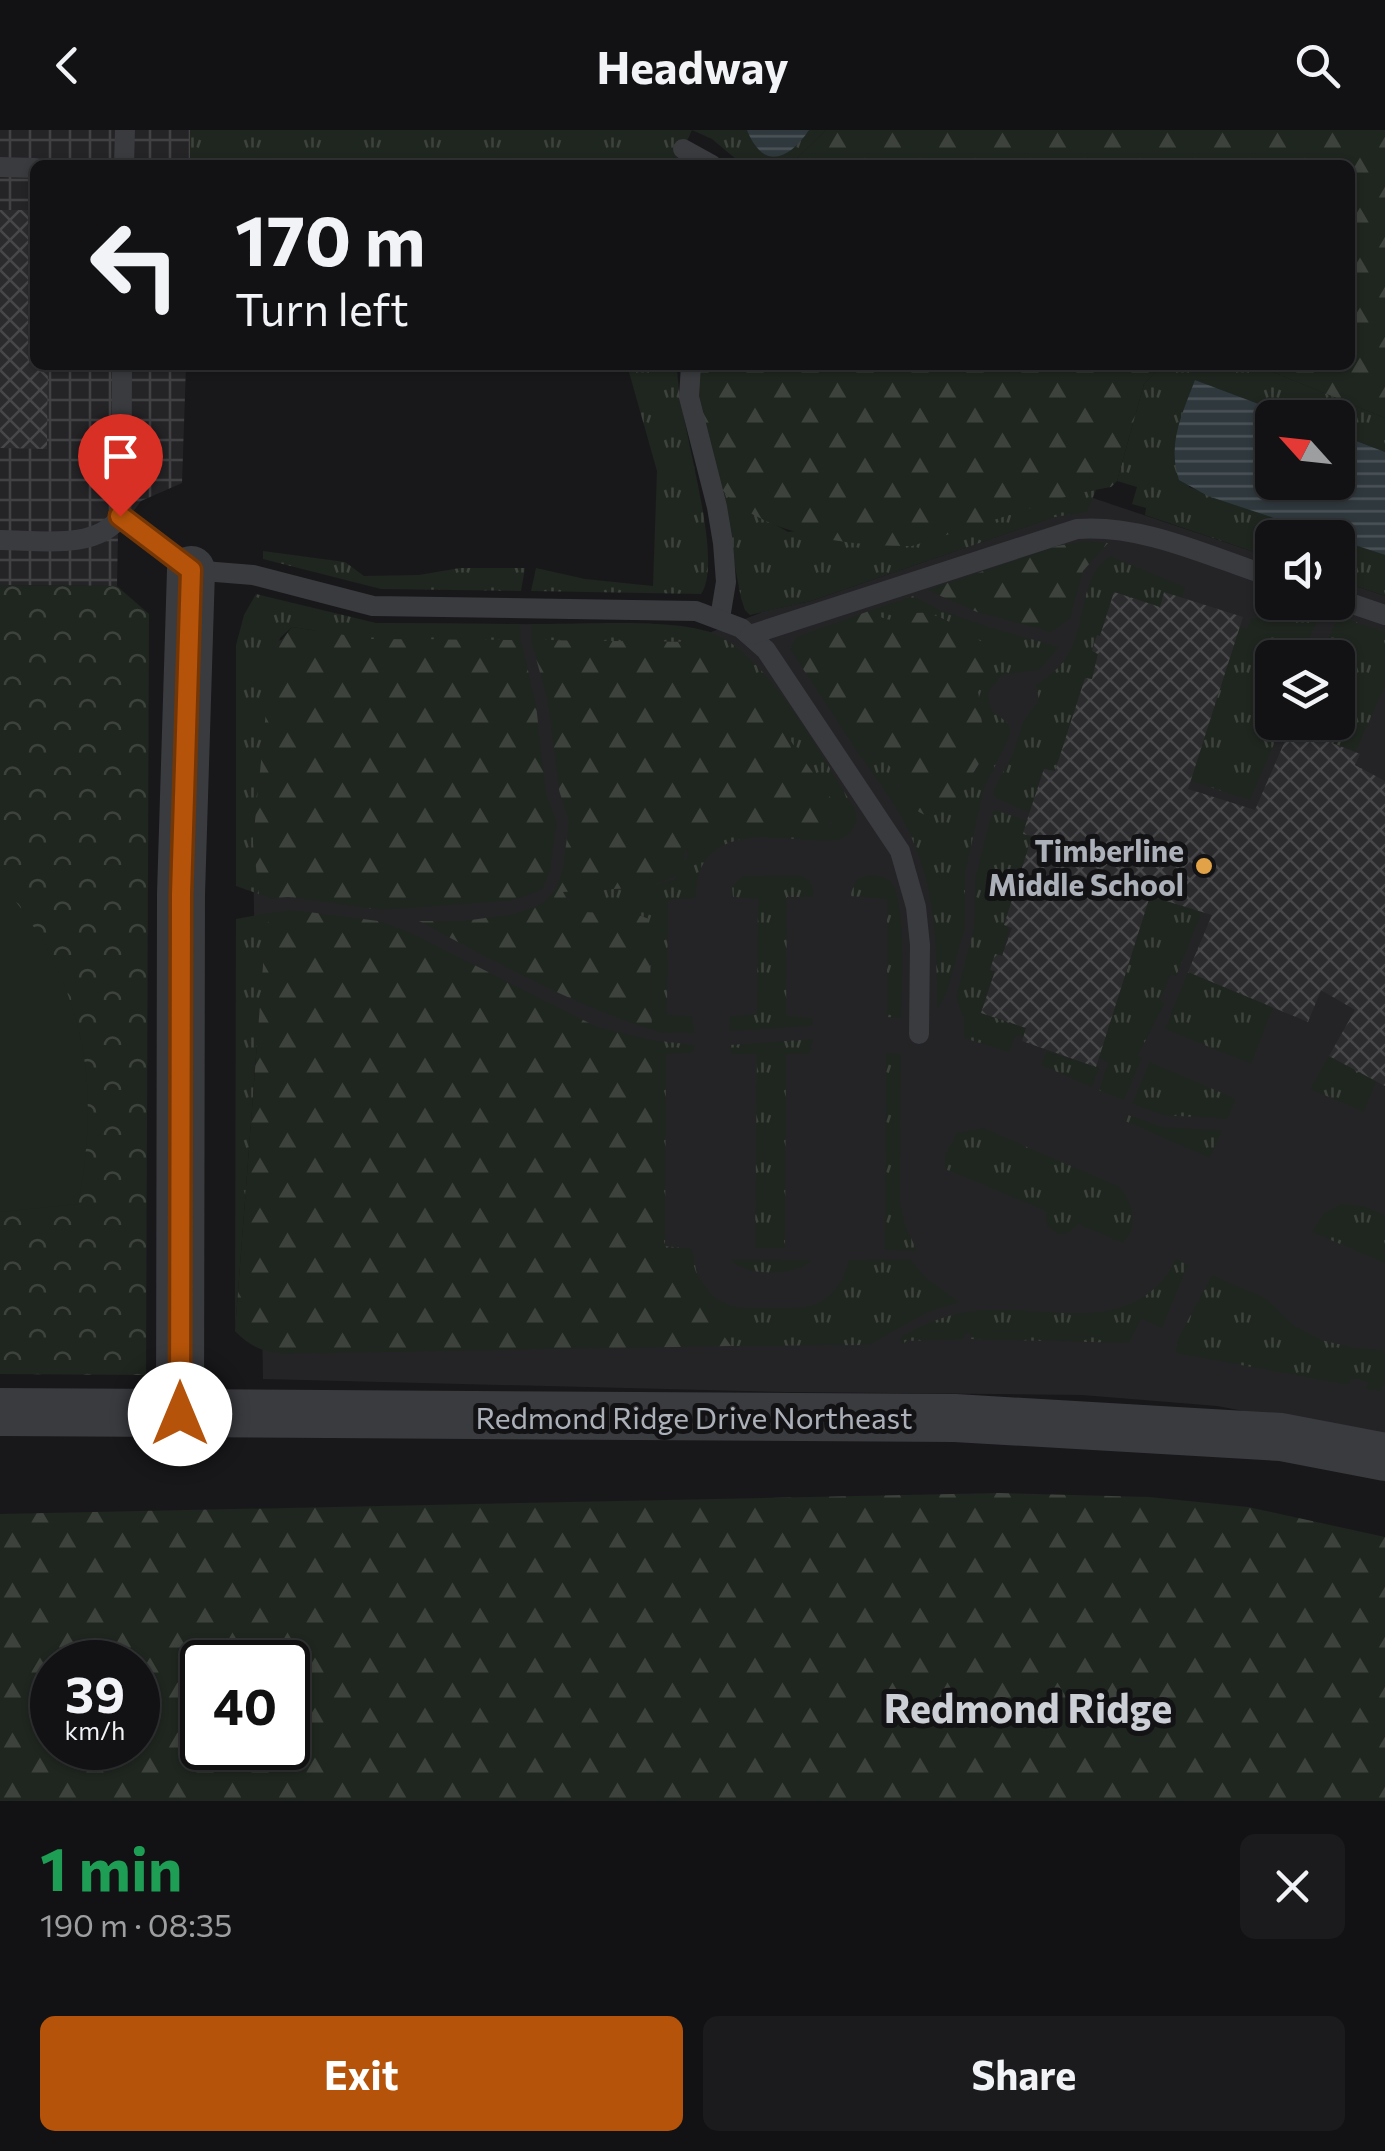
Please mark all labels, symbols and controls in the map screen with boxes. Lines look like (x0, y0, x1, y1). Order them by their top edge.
icon: back (40, 38, 95, 93)
text: Headway (596, 38, 789, 93)
icon: search (1290, 38, 1345, 93)
text: 170 m (235, 195, 426, 280)
icon: left (70, 200, 200, 330)
text: Turn left (235, 280, 409, 335)
north arrow (1255, 400, 1355, 500)
map controls (1255, 400, 1355, 740)
pin (78, 414, 163, 517)
icon: arrive (93, 429, 148, 484)
button: sound (1255, 520, 1355, 620)
button: layers (1255, 640, 1355, 740)
place label: Timberline Middle School (988, 831, 1184, 902)
marker: Timberline Middle School (1193, 855, 1215, 877)
position arrow (128, 1362, 232, 1466)
street label: Redmond Ridge Drive Northeast (476, 1398, 912, 1435)
speed limit sign: 40 (180, 1640, 310, 1770)
text: 39 (65, 1662, 125, 1723)
district label: Redmond Ridge (884, 1682, 1172, 1731)
text: km/h (65, 1715, 125, 1745)
text: 1 min (40, 1830, 182, 1903)
button: close (1240, 1834, 1345, 1939)
text: 190 m · 08:35 (40, 1904, 232, 1944)
button: Exit (40, 2016, 683, 2131)
button: Share (703, 2016, 1345, 2131)

